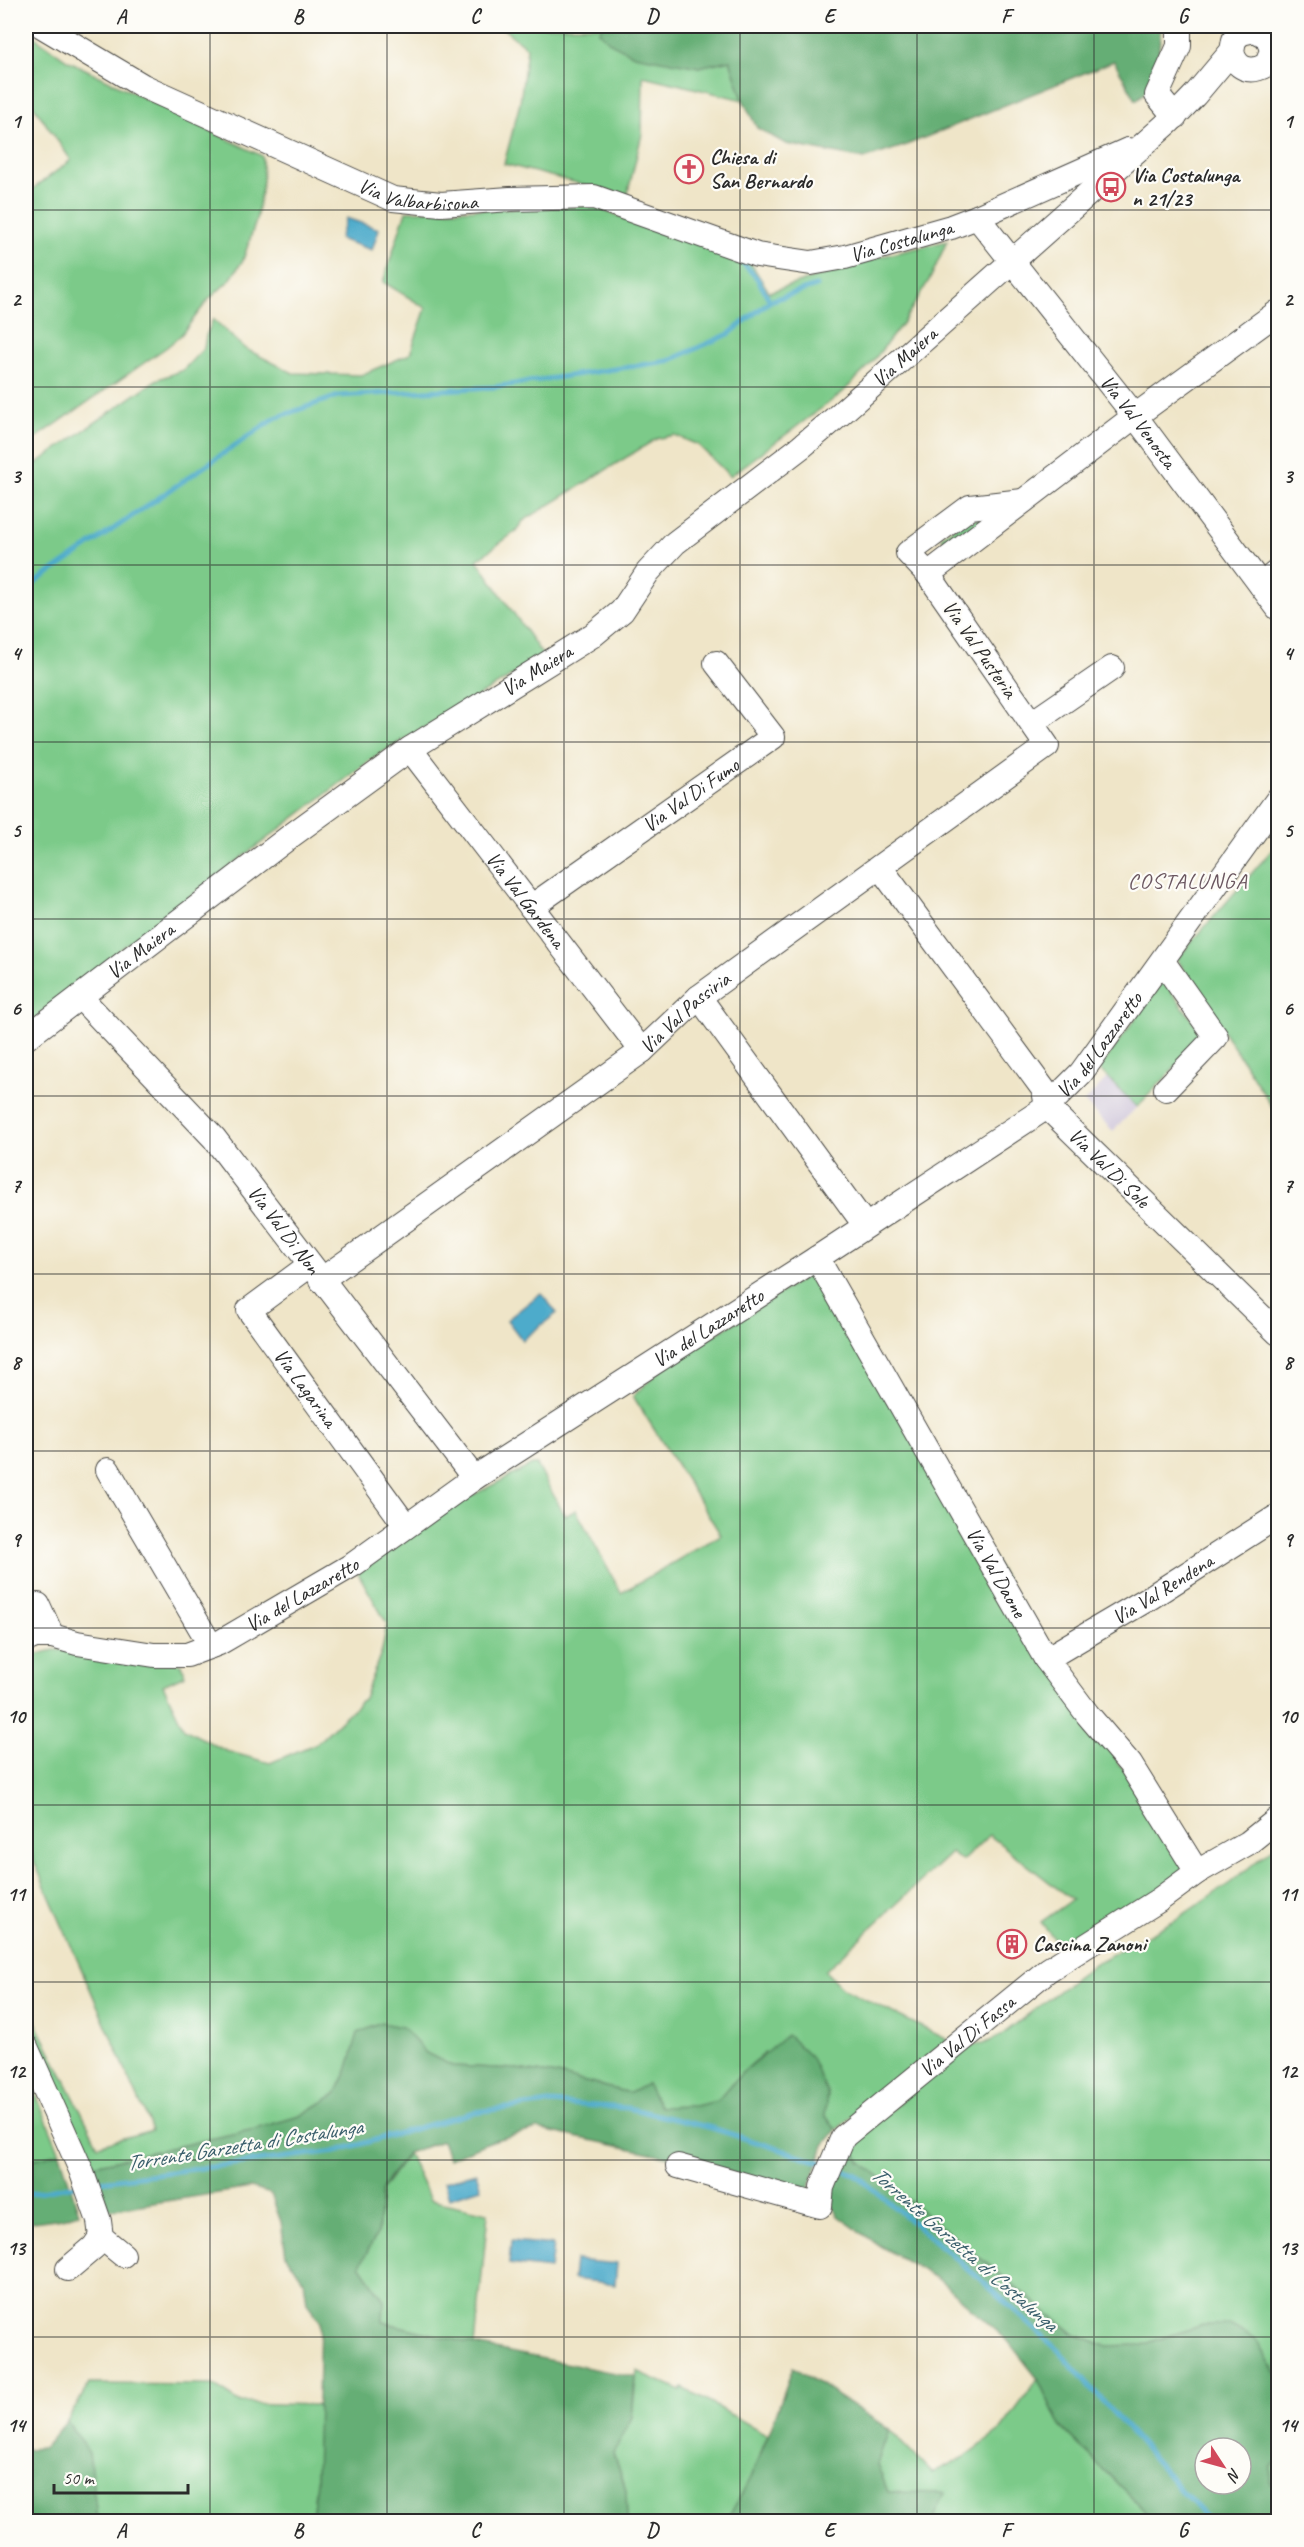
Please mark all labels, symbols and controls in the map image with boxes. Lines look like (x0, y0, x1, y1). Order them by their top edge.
text: A (116, 4, 128, 29)
text: B (293, 4, 305, 29)
text: C (470, 4, 482, 29)
text: D (646, 4, 660, 29)
text: E (824, 4, 838, 29)
text: F (1001, 4, 1015, 29)
text: G (1178, 4, 1191, 29)
text: 1 (12, 109, 23, 134)
text: 1 (1284, 109, 1295, 134)
place label: Chiesa di San Bernardo (710, 144, 813, 194)
church icon: Chiesa di San Bernardo (673, 153, 705, 185)
place label: Via Costalunga n 21/23 (1132, 162, 1241, 212)
bus stop icon: Via Costalunga n 21/23 (1095, 171, 1127, 203)
street label: Via Valbarbisona (354, 172, 480, 217)
street label: Via Costalunga (847, 214, 958, 268)
text: 2 (12, 287, 23, 312)
text: 2 (1284, 287, 1295, 312)
street label: Via Maiera (867, 320, 944, 393)
street label: Via Val Venosta (1094, 369, 1184, 475)
text: 3 (12, 464, 23, 489)
text: 3 (1284, 464, 1295, 489)
street label: Via Val Pusteria (937, 595, 1024, 704)
street label: Via Maiera (497, 637, 579, 702)
text: 4 (12, 641, 24, 666)
text: 4 (1284, 641, 1296, 666)
street label: Via Val Di Fumo (637, 751, 745, 838)
text: 5 (12, 818, 23, 843)
text: 5 (1284, 818, 1295, 843)
street label: Via Val Gardena (480, 846, 572, 955)
district label: COSTALUNGA (1128, 867, 1248, 895)
street label: Via Maiera (101, 915, 181, 985)
street label: Via Val Passiria (634, 965, 737, 1059)
street label: Via del Lazzaretto (1050, 986, 1149, 1104)
text: 6 (11, 996, 22, 1021)
text: 6 (1283, 996, 1294, 1021)
street label: Via Val Di Sole (1063, 1122, 1156, 1214)
text: 7 (12, 1173, 23, 1198)
text: 7 (1284, 1173, 1295, 1198)
street label: Via Val Di Non (242, 1180, 327, 1280)
street label: Via del Lazzaretto (648, 1282, 770, 1373)
street label: Via Lagarina (268, 1343, 344, 1434)
text: 8 (12, 1350, 24, 1375)
text: 8 (1284, 1350, 1296, 1375)
street label: Via Val Daone (961, 1523, 1033, 1623)
text: 9 (12, 1527, 23, 1552)
text: 9 (1284, 1527, 1295, 1552)
street label: Via Val Rendena (1107, 1546, 1220, 1630)
street label: Via del Lazzaretto (241, 1550, 365, 1638)
text: 10 (7, 1704, 27, 1729)
text: 10 (1279, 1704, 1299, 1729)
text: 11 (7, 1882, 27, 1907)
text: 11 (1279, 1882, 1299, 1907)
building icon: Cascina Zanoni (996, 1928, 1028, 1960)
place label: Cascina Zanoni (1033, 1931, 1149, 1957)
street label: Via Val Di Fassa (914, 1988, 1022, 2083)
text: 12 (7, 2059, 27, 2084)
text: 12 (1279, 2059, 1299, 2084)
water label: Torrente Garzetta di Costalunga (124, 2112, 366, 2177)
water label: Torrente Garzetta di Costalunga (865, 2160, 1065, 2339)
text: 13 (7, 2236, 27, 2261)
text: 13 (1279, 2236, 1299, 2261)
text: 14 (7, 2413, 28, 2438)
text: 14 (1279, 2413, 1300, 2438)
north arrow (1193, 2436, 1253, 2496)
scale bar (54, 2457, 188, 2495)
text: N (1222, 2464, 1245, 2487)
text: 50 m (63, 2467, 96, 2489)
text: A (116, 2518, 128, 2543)
text: B (293, 2518, 305, 2543)
text: C (470, 2518, 482, 2543)
text: D (646, 2518, 660, 2543)
text: E (824, 2518, 838, 2543)
text: F (1001, 2518, 1015, 2543)
text: G (1178, 2518, 1191, 2543)

